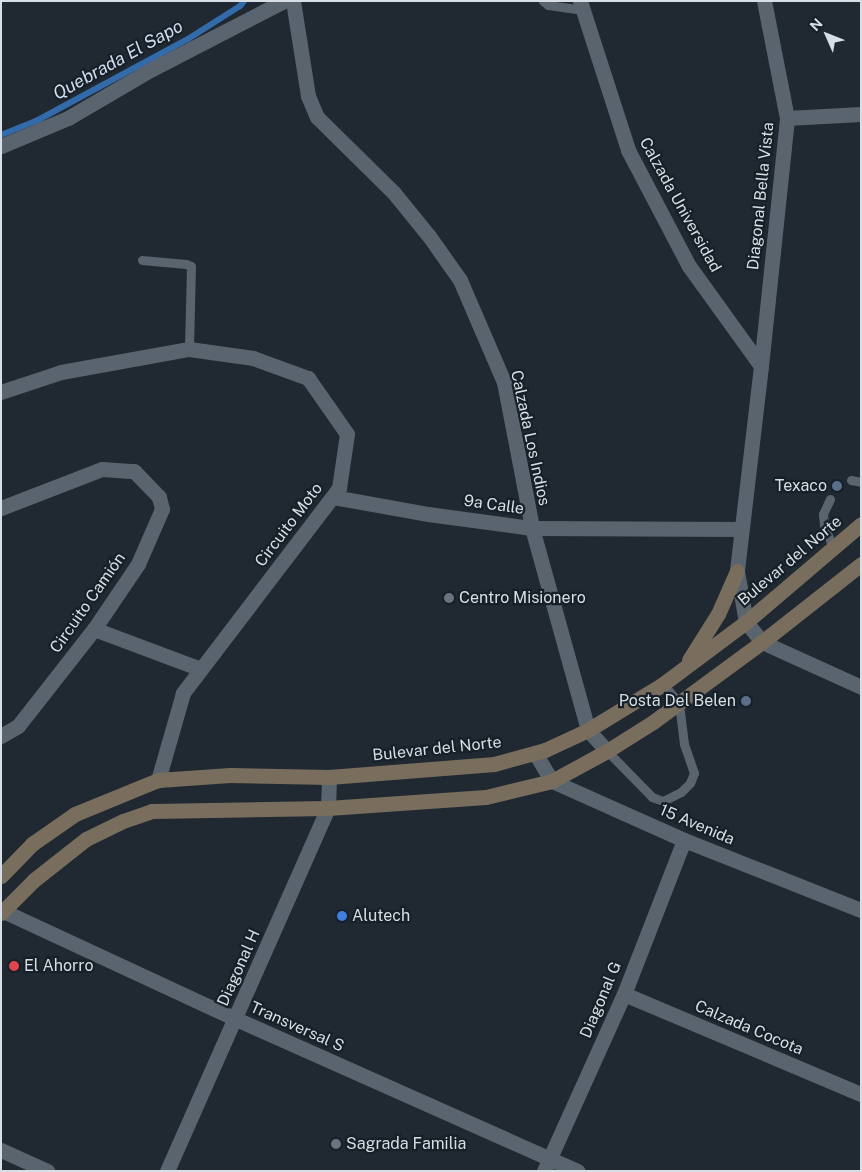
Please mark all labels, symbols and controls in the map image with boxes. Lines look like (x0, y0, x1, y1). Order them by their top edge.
north arrow (802, 10, 852, 60)
water label: Quebrada El Sapo (49, 15, 187, 105)
text: N (807, 15, 826, 34)
street label: Diagonal Bella Vista (744, 121, 778, 271)
street label: Calzada Universidad (635, 134, 725, 276)
street label: Calzada Los Indios (506, 369, 554, 507)
place label: Texaco (775, 476, 827, 496)
street label: Circuito Moto (251, 479, 327, 571)
marker: Texaco (831, 480, 843, 492)
street label: 9a Calle (463, 491, 525, 519)
street label: Bulevar del Norte (734, 512, 846, 610)
street label: Circuito Camión (46, 549, 130, 657)
place label: Centro Misionero (459, 588, 586, 608)
marker: Centro Misionero (443, 592, 455, 604)
place label: Posta Del Belen (619, 691, 736, 711)
marker: Posta Del Belen (740, 695, 752, 707)
street label: Bulevar del Norte (371, 733, 503, 765)
street label: 15 Avenida (657, 801, 737, 849)
place label: Alutech (352, 906, 410, 926)
marker: Alutech (336, 910, 348, 922)
street label: Diagonal H (214, 927, 264, 1009)
place label: El Ahorro (24, 956, 94, 976)
street label: Diagonal G (576, 959, 626, 1041)
marker: El Ahorro (8, 960, 20, 972)
street label: Calzada Cocota (692, 997, 806, 1059)
street label: Transversal S (247, 998, 347, 1056)
place label: Sagrada Familia (346, 1134, 466, 1154)
marker: Sagrada Familia (330, 1138, 342, 1150)

